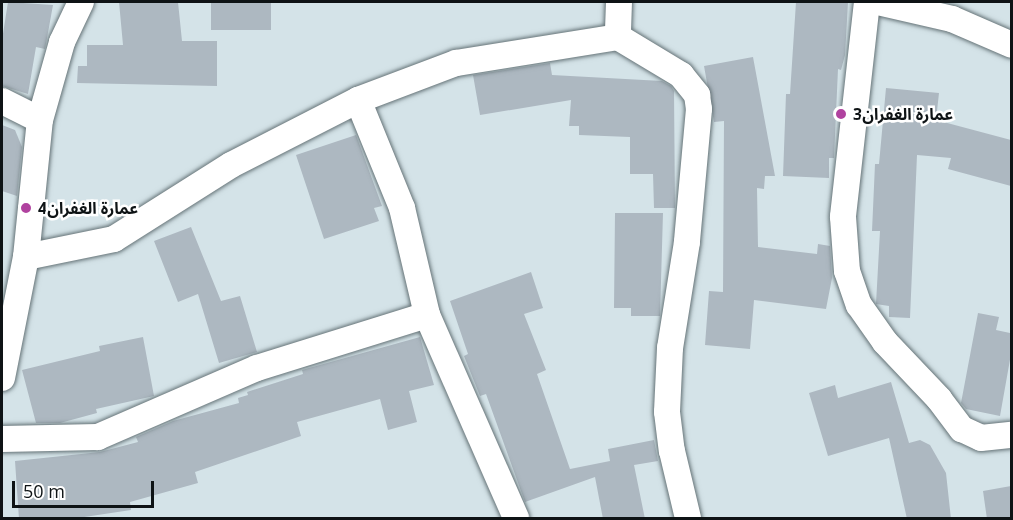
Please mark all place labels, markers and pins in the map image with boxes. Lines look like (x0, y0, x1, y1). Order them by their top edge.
place label: عمارة الغفران3 (853, 104, 953, 124)
marker: عمارة الغفران3 (834, 107, 848, 121)
place label: عمارة الغفران4 (38, 198, 138, 218)
marker: عمارة الغفران4 (19, 201, 33, 215)

